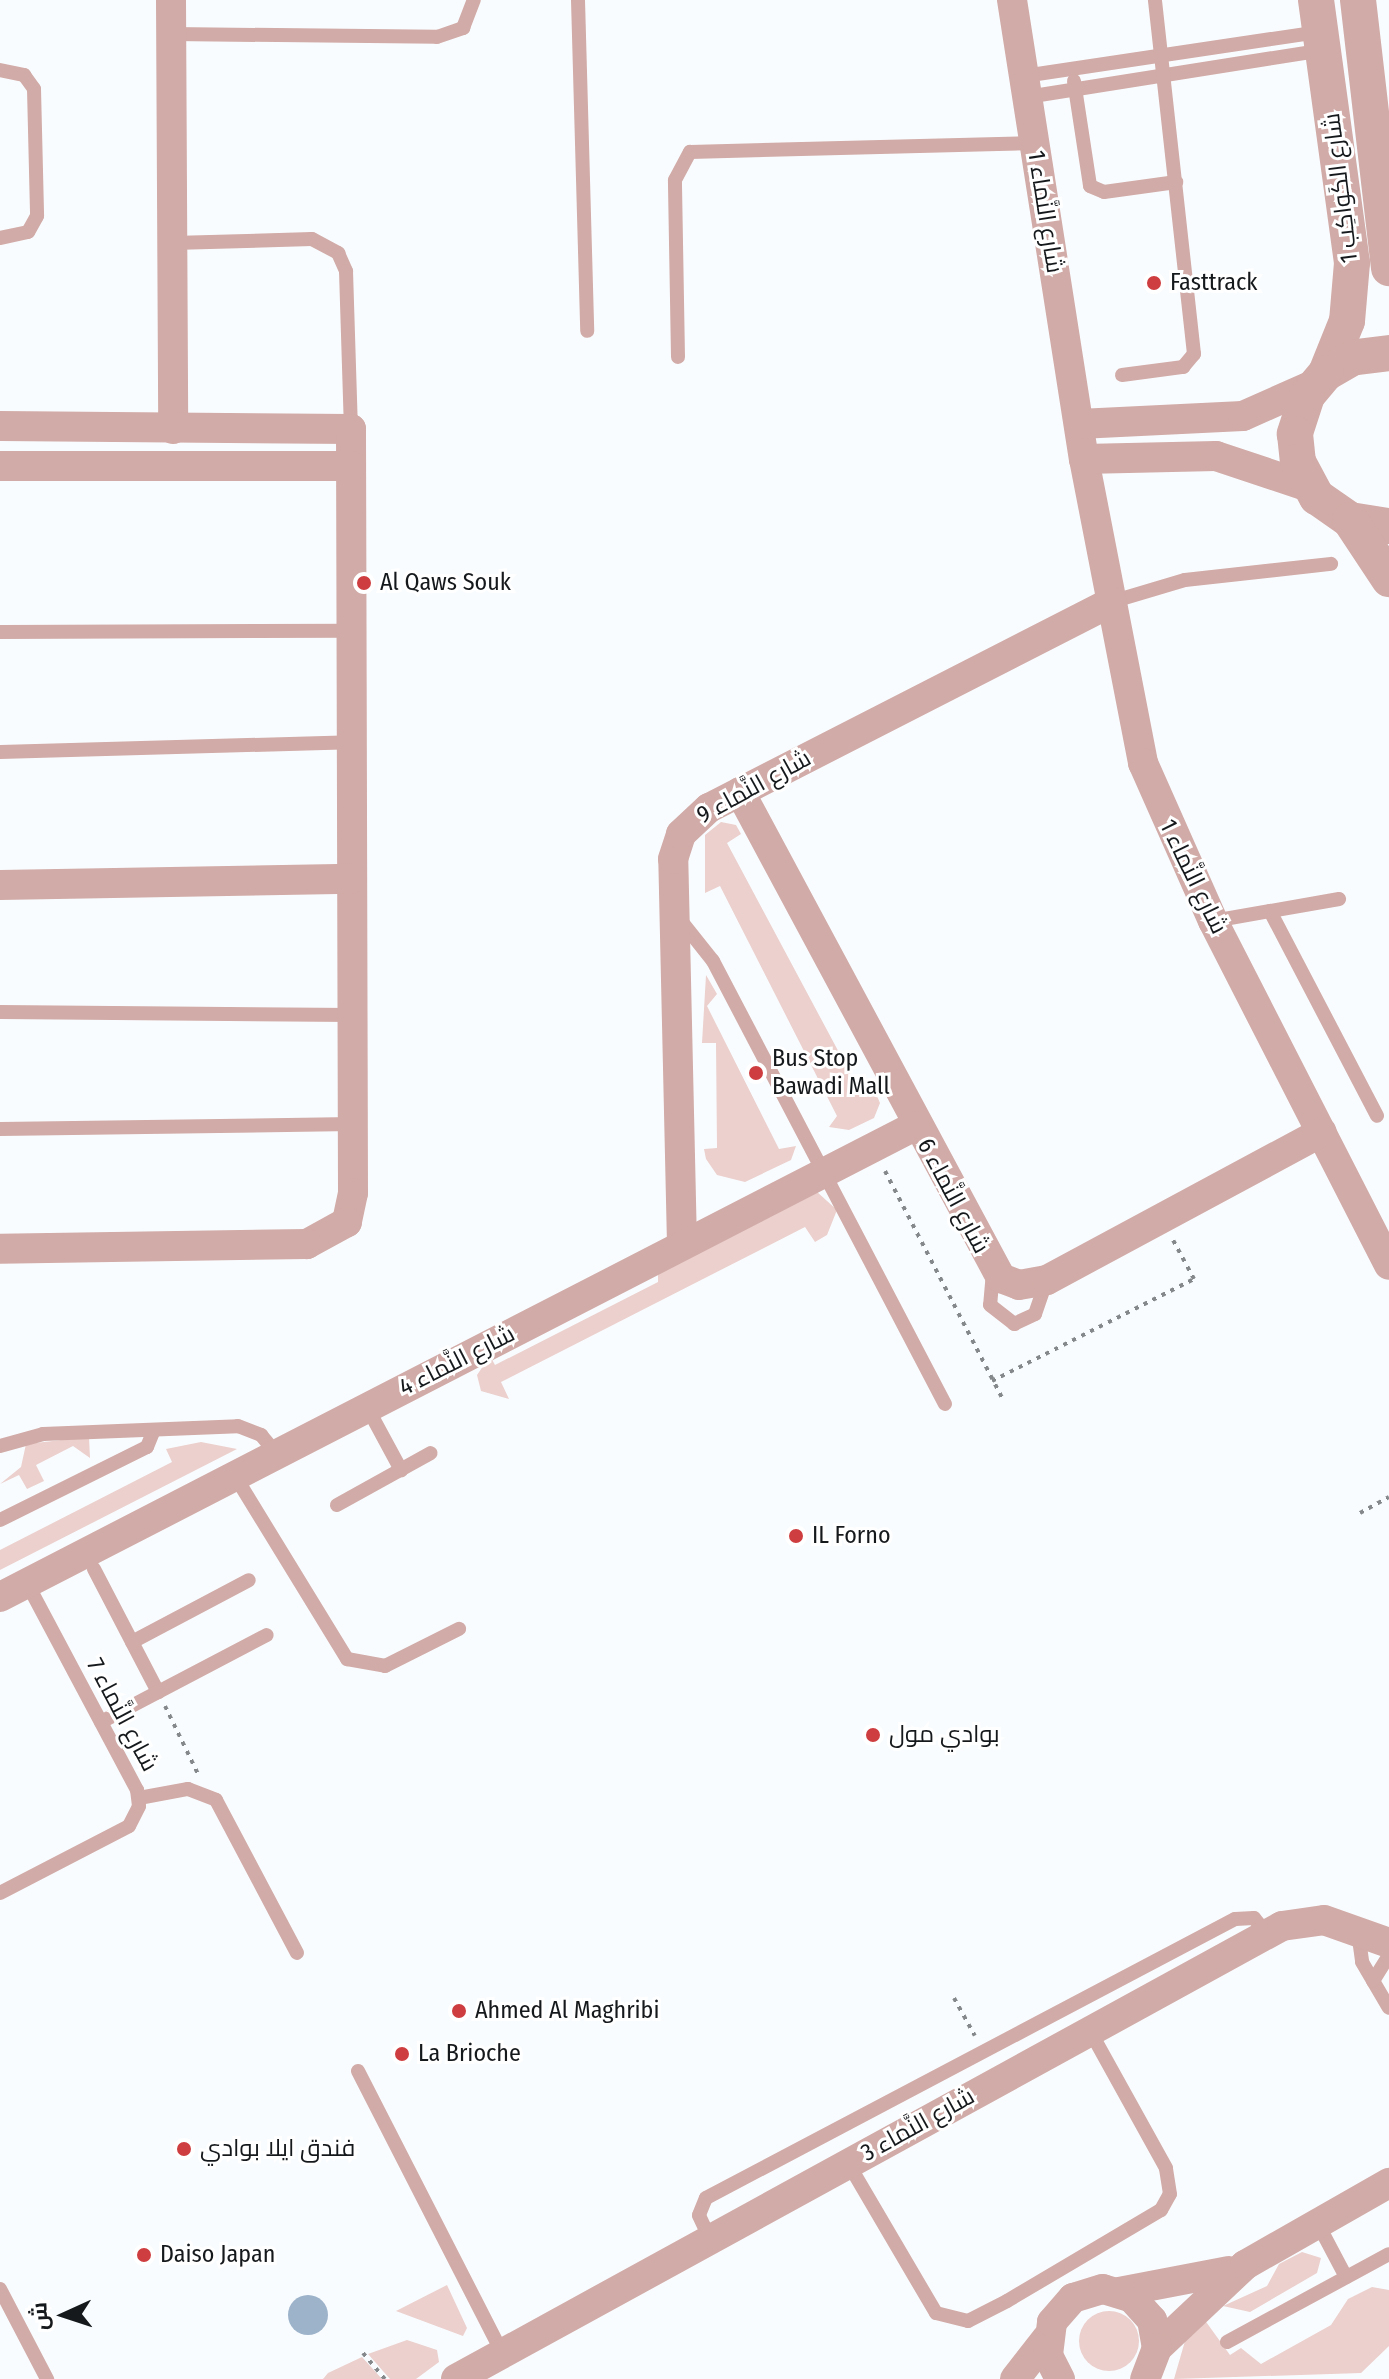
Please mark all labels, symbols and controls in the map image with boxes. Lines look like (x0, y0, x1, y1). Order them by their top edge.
street label: شارع الكَواكِب 1 (1318, 111, 1364, 265)
street label: شارع النَّماء 1 (1021, 149, 1069, 275)
place label: Fasttrack (1170, 269, 1257, 297)
marker: Fasttrack (1145, 274, 1163, 292)
place label: Al Qaws Souk (380, 569, 511, 597)
marker: Al Qaws Souk (355, 574, 373, 592)
street label: شارع النَّماء 9 (692, 744, 816, 830)
street label: شارع النَّماء 1 (1153, 815, 1233, 939)
place label: Bus Stop Bawadi Mall (772, 1045, 890, 1101)
marker: Bus Stop Bawadi Mall (747, 1064, 765, 1082)
street label: شارع النَّماء 6 (911, 1134, 995, 1258)
street label: شارع النَّماء 4 (394, 1320, 520, 1402)
place label: IL Forno (812, 1522, 891, 1550)
marker: IL Forno (787, 1527, 805, 1545)
street label: شارع النَّماء 7 (80, 1654, 164, 1776)
place label: بوادي مول (889, 1721, 1000, 1749)
marker: بوادي مول (864, 1726, 882, 1744)
place label: Ahmed Al Maghribi (475, 1997, 659, 2025)
marker: Ahmed Al Maghribi (450, 2002, 468, 2020)
place label: La Brioche (418, 2040, 521, 2068)
marker: La Brioche (393, 2045, 411, 2063)
street label: شارع النَّماء 3 (856, 2082, 980, 2168)
place label: فندق ايلا بوادي (200, 2135, 355, 2163)
marker: فندق ايلا بوادي (175, 2140, 193, 2158)
place label: Daiso Japan (160, 2241, 275, 2269)
marker: Daiso Japan (135, 2246, 153, 2264)
north arrow (24, 2275, 104, 2355)
text: ش (25, 2301, 54, 2331)

